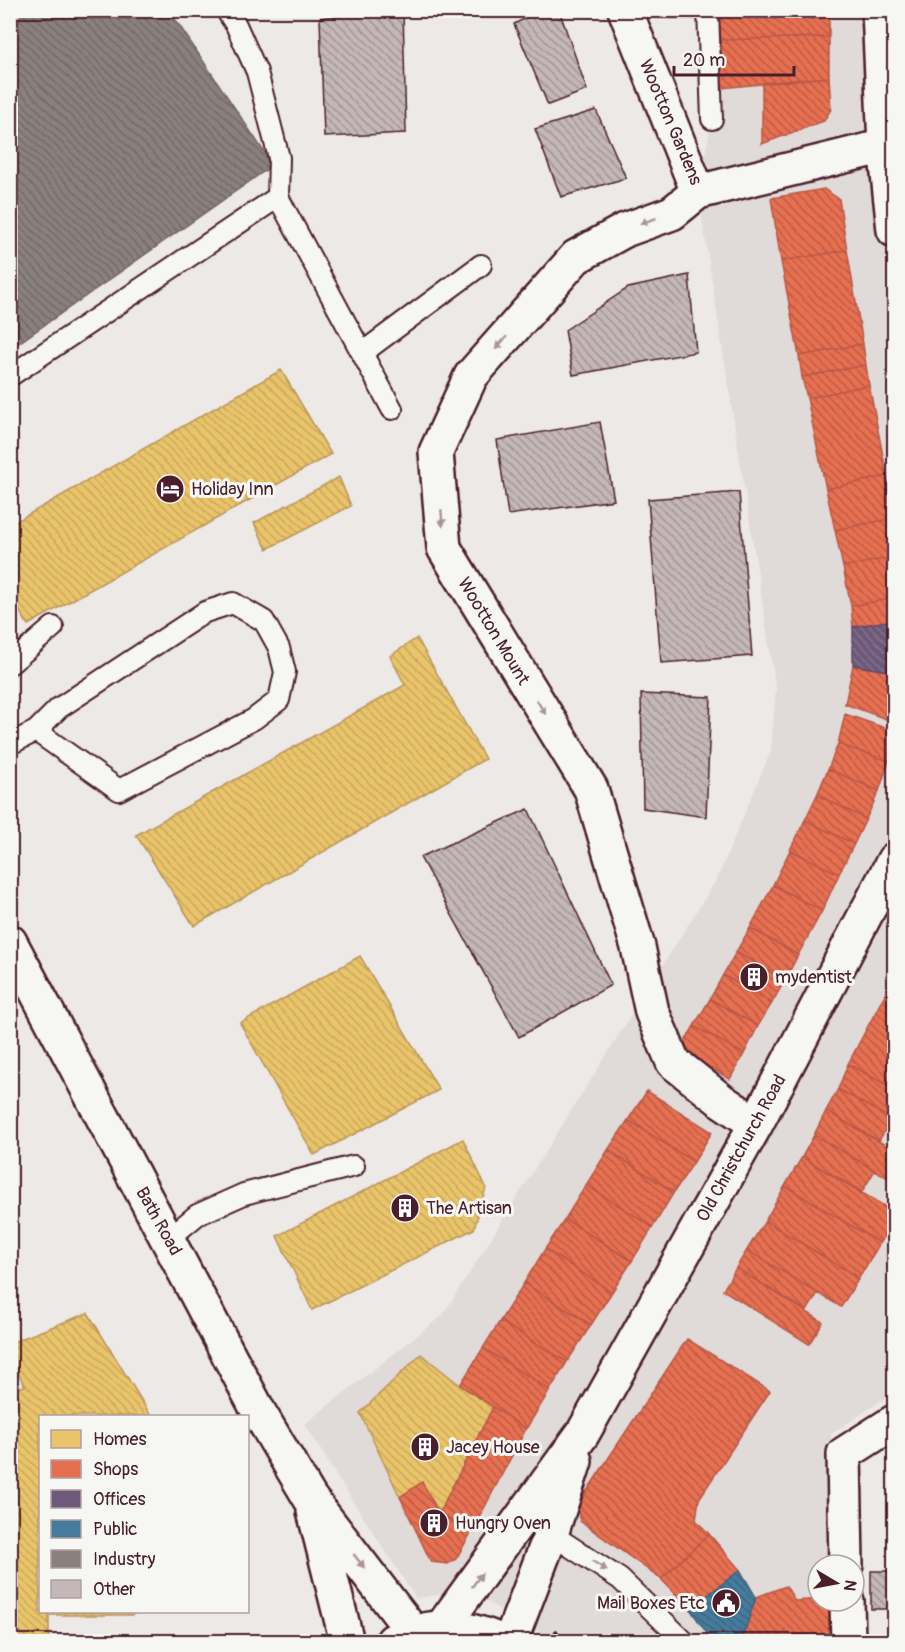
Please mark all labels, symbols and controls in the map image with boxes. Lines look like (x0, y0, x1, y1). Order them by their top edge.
scale bar (674, 39, 794, 77)
text: 20 m (683, 49, 725, 72)
street label: Wootton Gardens (634, 56, 707, 189)
one-way arrow (639, 217, 657, 227)
one-way arrow (494, 335, 508, 350)
hotel icon: Holiday Inn (154, 473, 186, 505)
place label: Holiday Inn (191, 478, 274, 501)
one-way arrow (437, 509, 447, 528)
street label: Wootton Mount (452, 573, 535, 690)
one-way arrow (535, 699, 546, 715)
building icon: mydentist (738, 961, 770, 993)
place label: mydentist (775, 966, 853, 989)
street label: Old Christchurch Road (691, 1071, 791, 1226)
street label: Bath Road (130, 1183, 187, 1260)
building icon: The Artisan (389, 1192, 421, 1224)
place label: The Artisan (426, 1197, 512, 1220)
legend (39, 1415, 249, 1613)
text: Homes (93, 1428, 146, 1451)
building icon: Jacey House (409, 1431, 441, 1463)
place label: Jacey House (446, 1436, 540, 1459)
text: Shops (93, 1458, 138, 1481)
text: Offices (93, 1488, 145, 1511)
building icon: Hungry Oven (418, 1507, 450, 1539)
place label: Hungry Oven (455, 1512, 551, 1535)
text: Public (93, 1518, 137, 1541)
text: Industry (93, 1548, 156, 1571)
one-way arrow (352, 1553, 365, 1569)
north arrow (806, 1553, 866, 1613)
one-way arrow (592, 1560, 608, 1571)
one-way arrow (471, 1573, 483, 1589)
text: Other (93, 1578, 136, 1601)
text: N (839, 1578, 861, 1593)
public building icon: Mail Boxes Etc (710, 1587, 742, 1619)
place label: Mail Boxes Etc (597, 1592, 705, 1615)

